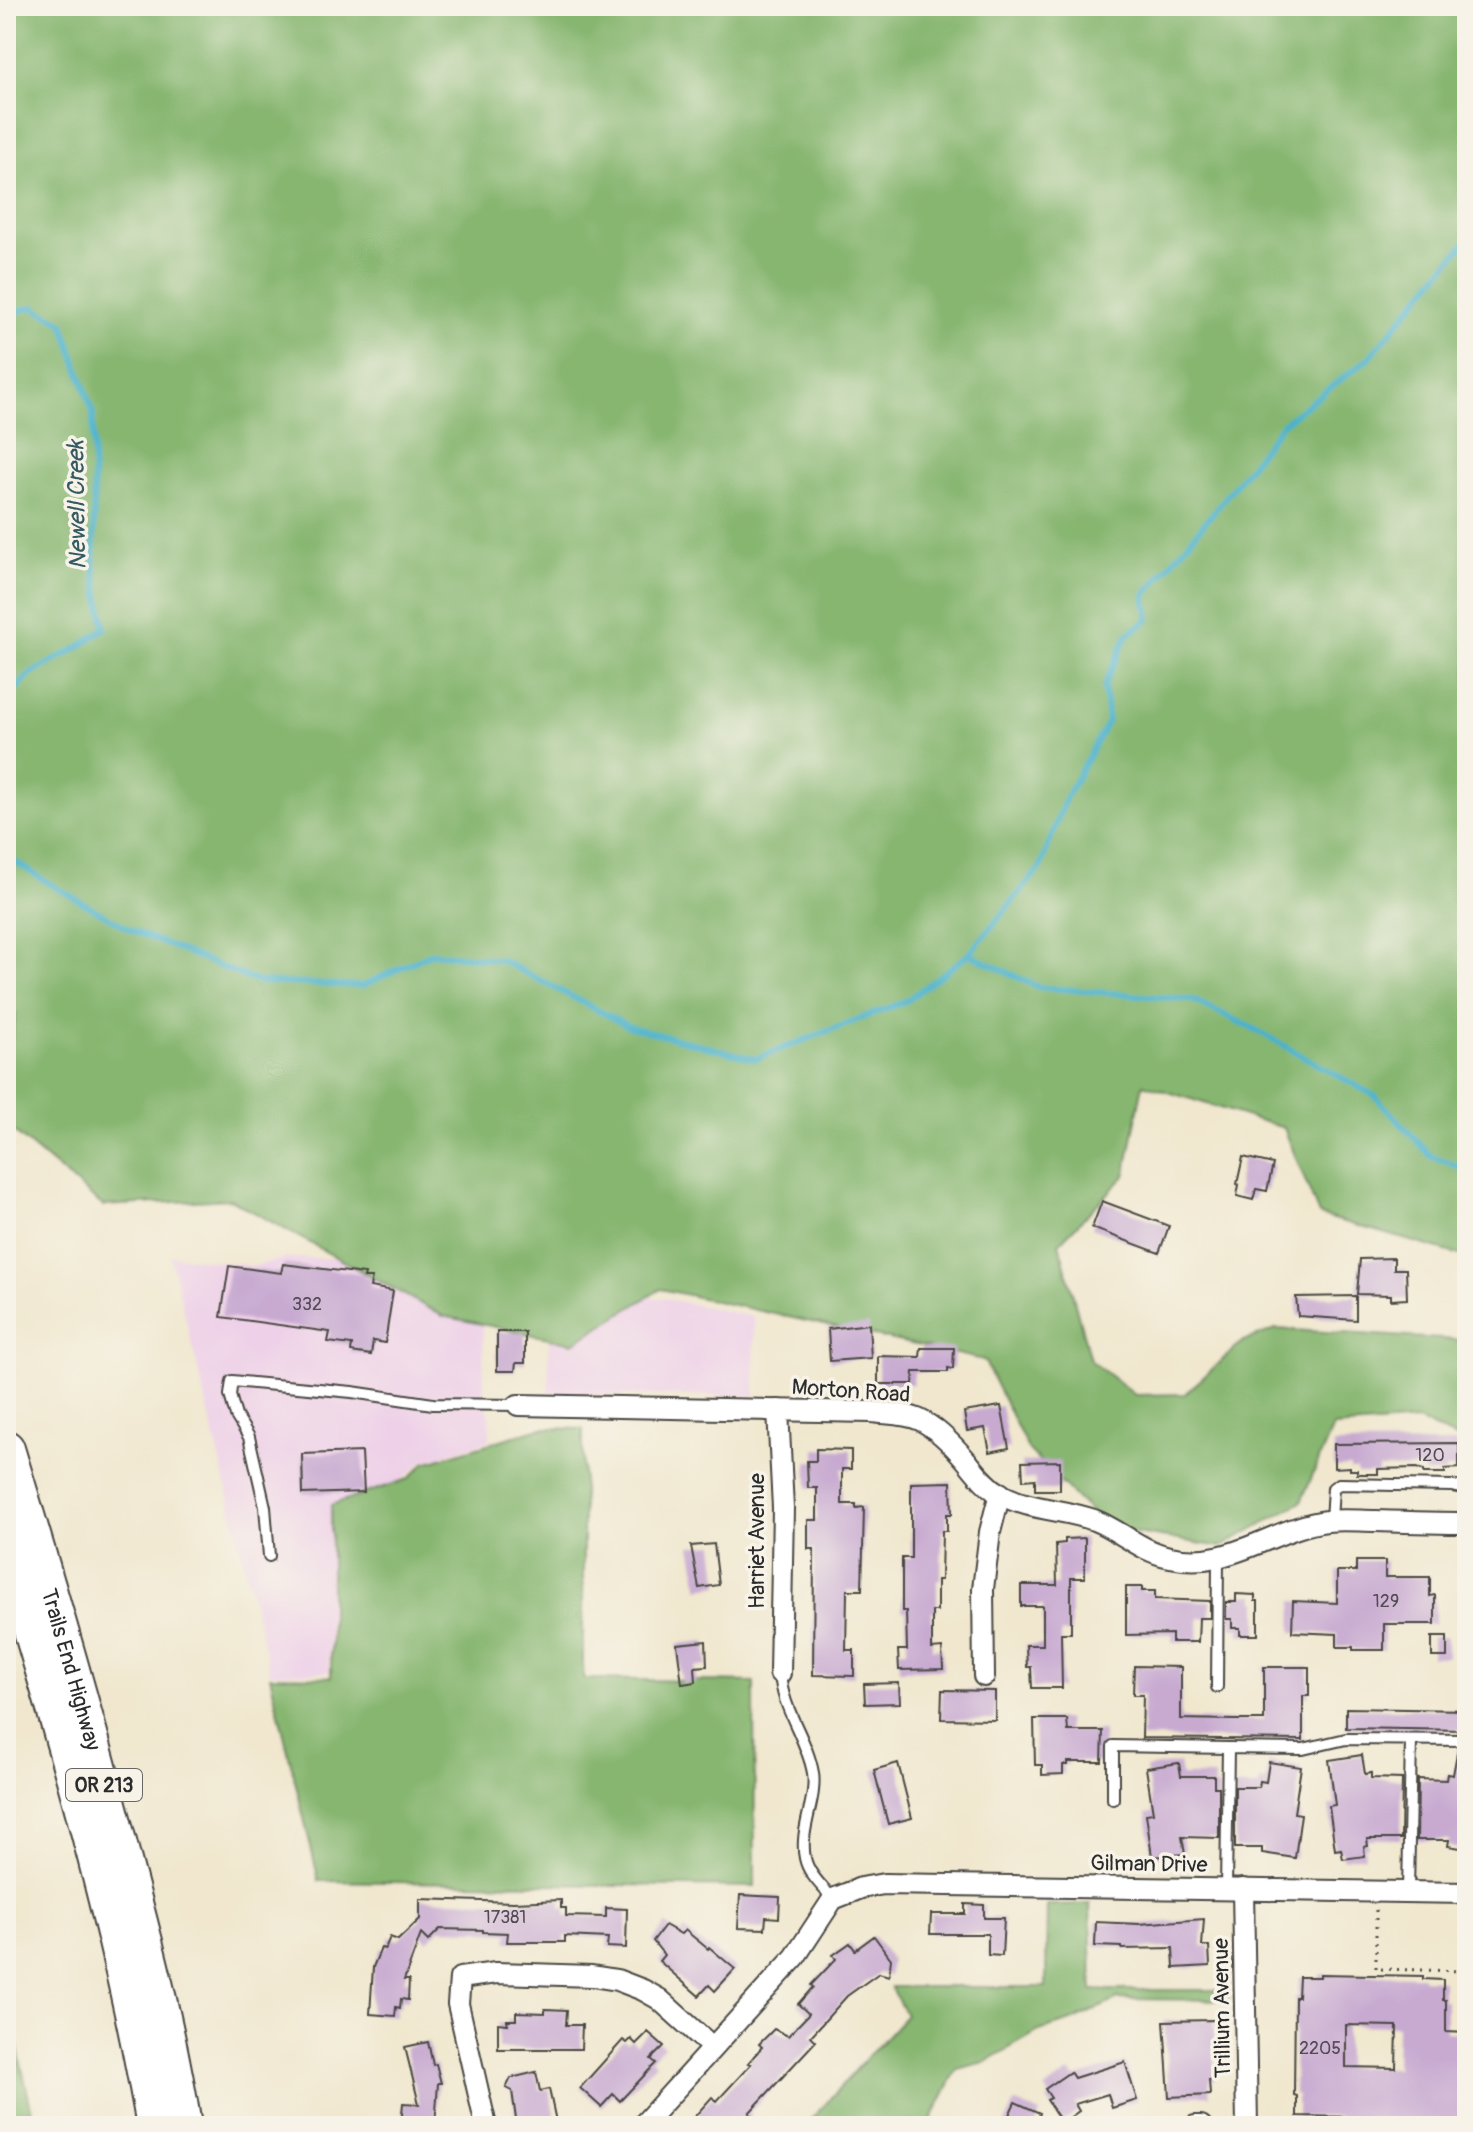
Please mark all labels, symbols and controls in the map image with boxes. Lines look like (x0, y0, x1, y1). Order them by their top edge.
water label: Newell Creek (61, 438, 93, 570)
house number: 332 (292, 1293, 322, 1316)
street label: Morton Road (791, 1373, 911, 1409)
house number: 120 (1415, 1444, 1445, 1467)
street label: Harriet Avenue (743, 1473, 771, 1609)
street label: Trails End Highway (35, 1585, 107, 1754)
house number: 129 (1373, 1590, 1399, 1613)
road number: OR 213 (66, 1769, 142, 1801)
street label: Gilman Drive (1090, 1849, 1208, 1879)
house number: 17381 (484, 1906, 526, 1929)
street label: Trillium Avenue (1207, 1938, 1237, 2078)
house number: 2205 (1299, 2037, 1341, 2060)

